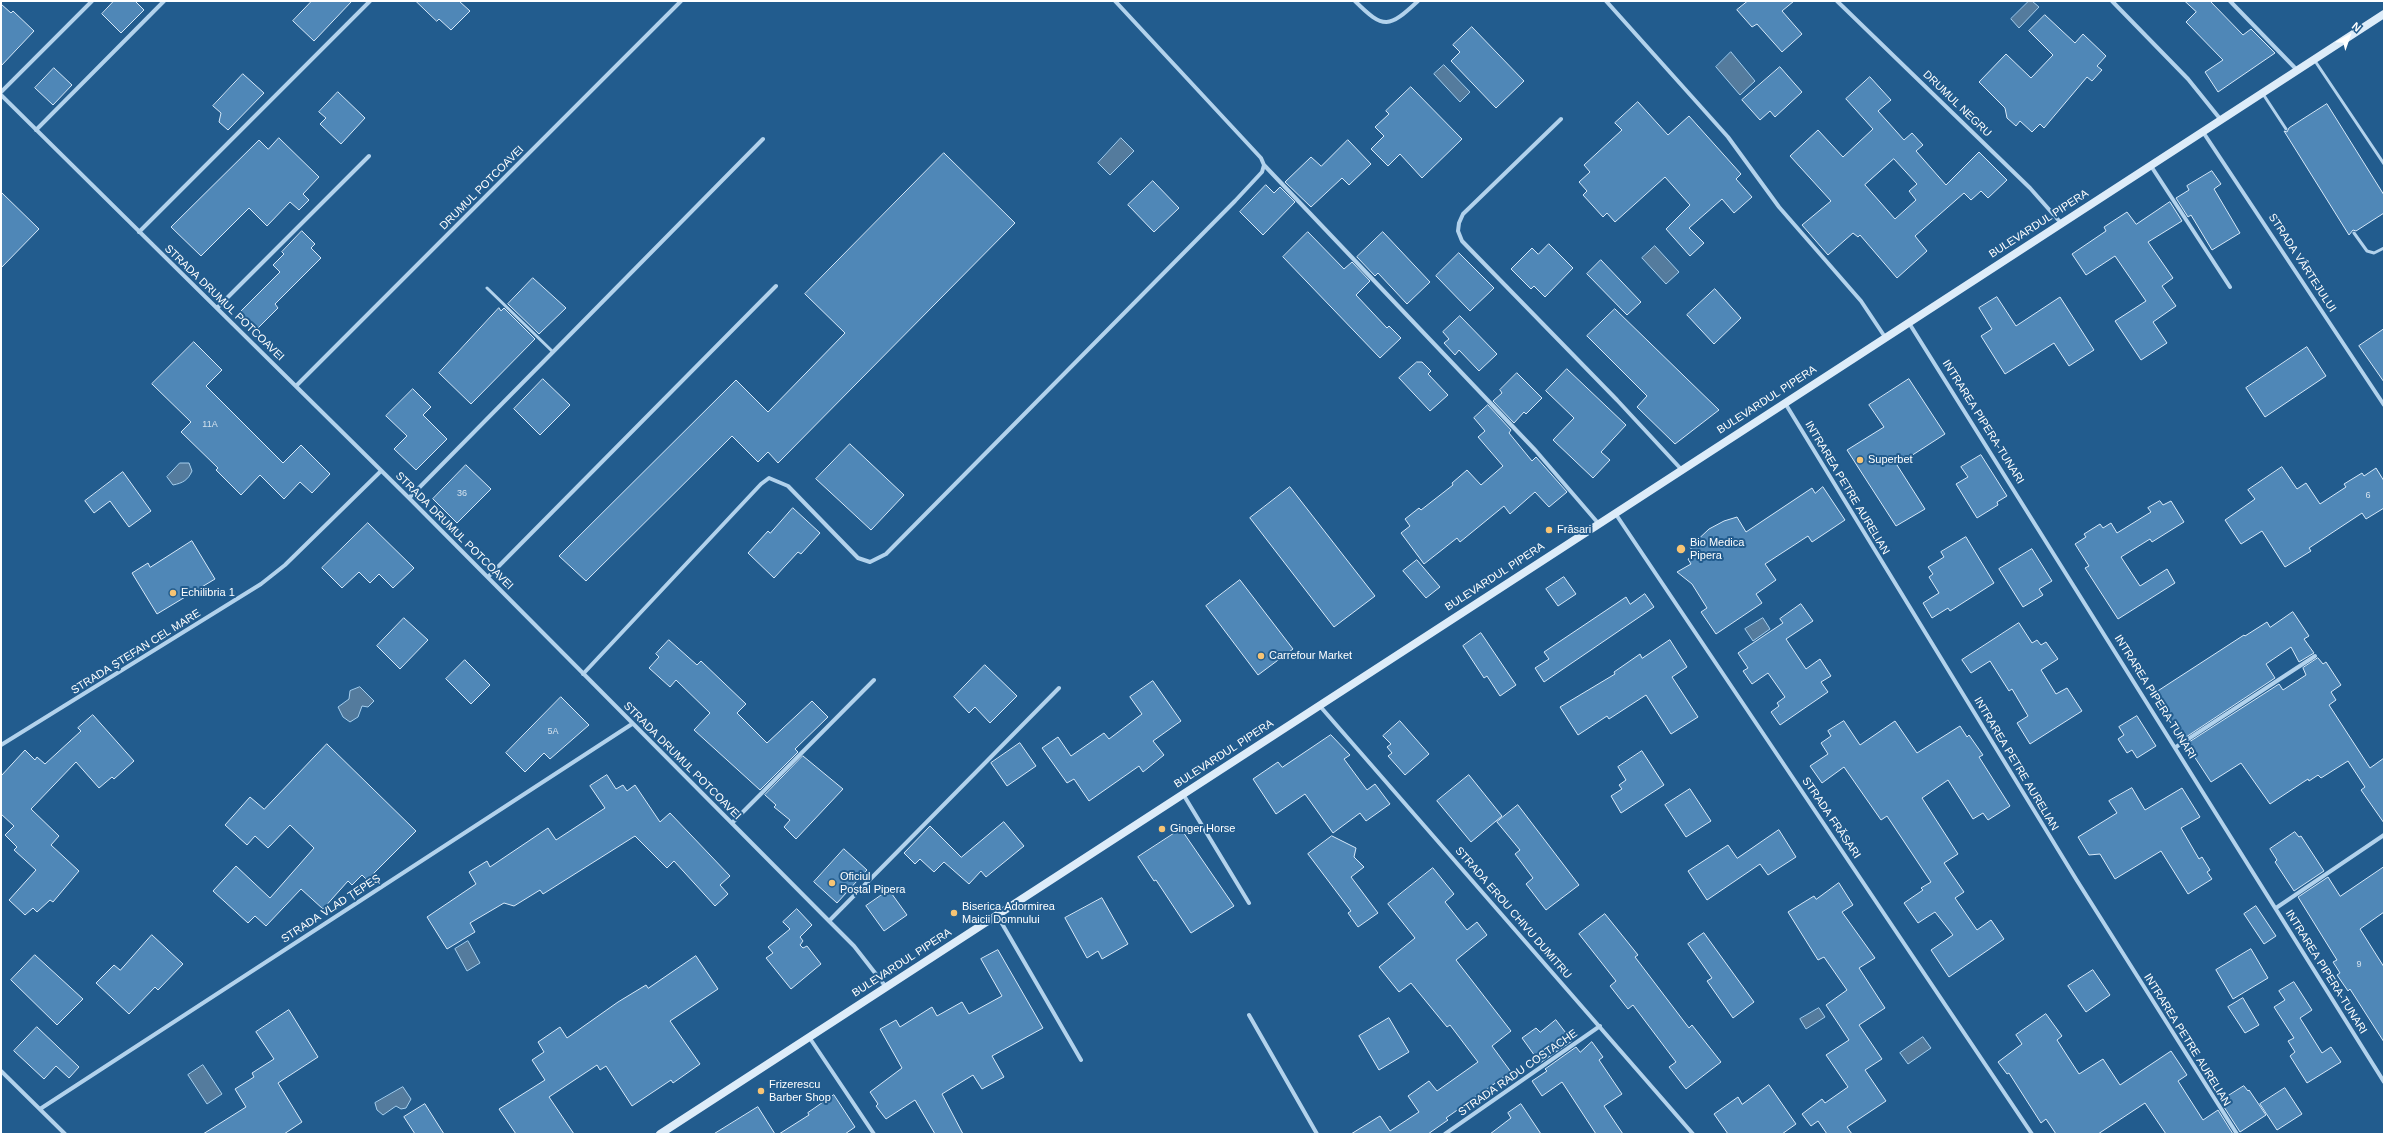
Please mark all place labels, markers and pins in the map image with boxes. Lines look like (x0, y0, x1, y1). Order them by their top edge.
place label: Superbet (1868, 453, 1913, 467)
marker: Superbet (1855, 455, 1865, 465)
place label: Frăsari (1557, 523, 1591, 537)
marker: Frăsari (1544, 525, 1554, 535)
place label: Bio Medica Pipera (1690, 536, 1744, 562)
marker: Bio Medica Pipera (1675, 543, 1687, 555)
place label: Echilibria 1 (181, 586, 235, 600)
marker: Echilibria 1 (168, 588, 178, 598)
place label: Carrefour Market (1269, 649, 1352, 663)
marker: Carrefour Market (1256, 651, 1266, 661)
place label: Ginger Horse (1170, 822, 1235, 836)
marker: Ginger Horse (1157, 824, 1167, 834)
place label: Oficiul Poștal Pipera (840, 870, 905, 896)
marker: Oficiul Poștal Pipera (827, 878, 837, 888)
place label: Biserica Adormirea Maicii Domnului (962, 900, 1055, 926)
marker: Biserica Adormirea Maicii Domnului (949, 908, 959, 918)
place label: Frizerescu Barber Shop (769, 1078, 831, 1104)
marker: Frizerescu Barber Shop (756, 1086, 766, 1096)

